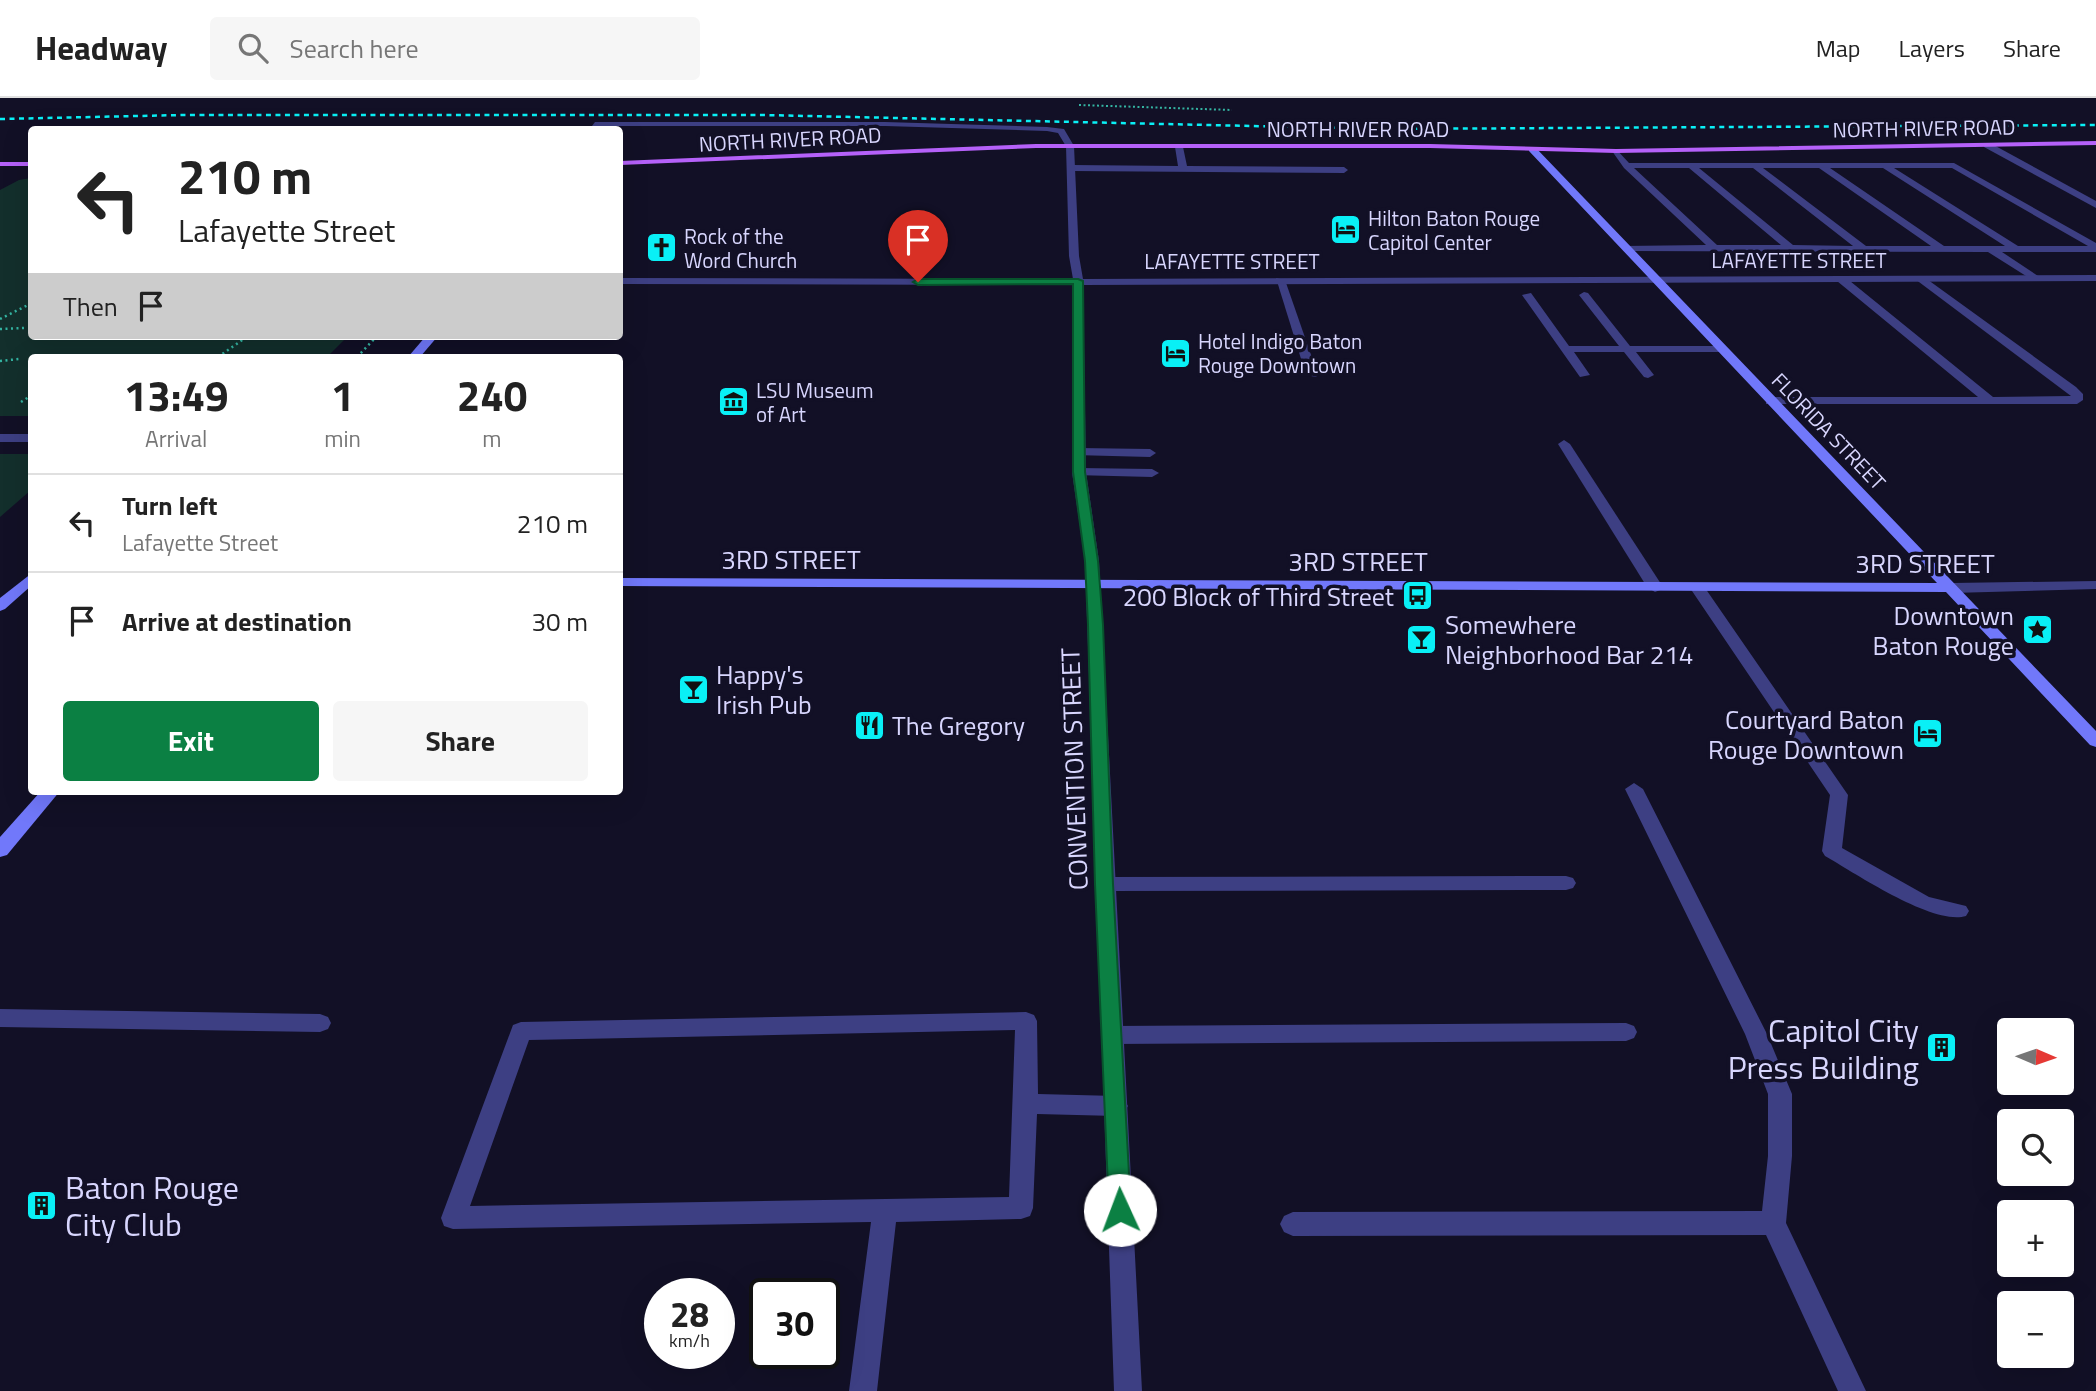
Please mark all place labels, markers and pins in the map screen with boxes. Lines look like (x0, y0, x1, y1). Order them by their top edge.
place label: Hilton Baton Rouge Capitol Center (1368, 202, 1540, 258)
pin (888, 210, 948, 282)
hotel icon: Hilton Baton Rouge Capitol Center (1328, 213, 1362, 247)
place label: Rock of the Word Church (684, 220, 797, 276)
church icon: Rock of the Word Church (644, 231, 678, 265)
place label: Hotel Indigo Baton Rouge Downtown (1198, 325, 1362, 381)
hotel icon: Hotel Indigo Baton Rouge Downtown (1158, 336, 1192, 370)
place label: LSU Museum of Art (756, 374, 873, 430)
museum icon: LSU Museum of Art (716, 385, 750, 419)
place label: 200 Block of Third Street (1123, 577, 1394, 616)
bus stop icon: 200 Block of Third Street (1400, 579, 1434, 613)
place label: Downtown Baton Rouge (1873, 596, 2014, 665)
place label: Somewhere Neighborhood Bar 214 (1445, 605, 1693, 674)
place icon: Downtown Baton Rouge (2020, 613, 2054, 647)
bar icon: Somewhere Neighborhood Bar 214 (1405, 622, 1439, 656)
place label: Happy's Irish Pub (716, 655, 812, 724)
bar icon: Happy's Irish Pub (676, 672, 710, 706)
place label: Courtyard Baton Rouge Downtown (1708, 700, 1904, 769)
place label: The Gregory (892, 706, 1025, 745)
restaurant icon: The Gregory (852, 708, 886, 742)
hotel icon: Courtyard Baton Rouge Downtown (1910, 717, 1944, 751)
place label: Capitol City Press Building (1728, 1006, 1919, 1091)
building icon: Capitol City Press Building (1925, 1031, 1959, 1065)
place label: Baton Rouge City Club (65, 1163, 239, 1248)
building icon: Baton Rouge City Club (25, 1188, 59, 1222)

